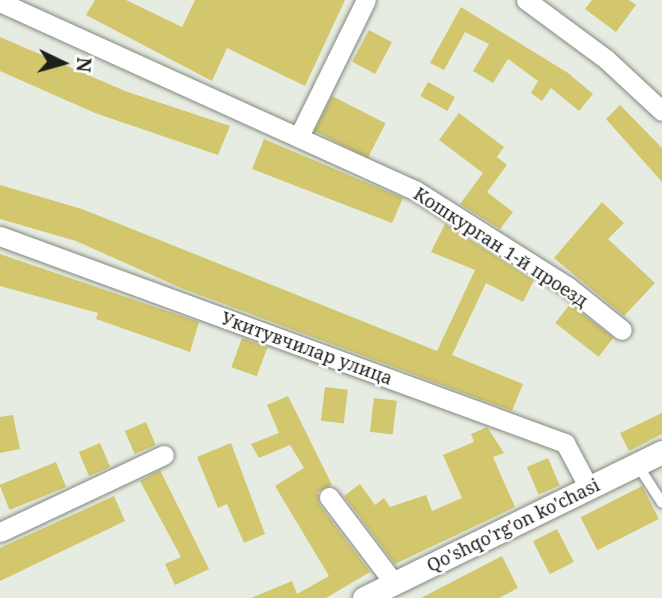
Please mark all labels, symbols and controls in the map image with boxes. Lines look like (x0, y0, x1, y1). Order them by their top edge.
north arrow (28, 28, 98, 98)
text: N (70, 56, 98, 73)
street label: Кошкурган 1-й проезд (410, 183, 592, 311)
street label: Укитувчилар улица (218, 307, 396, 389)
street label: Qo'shqo'rg'on ko'chasi (423, 474, 603, 576)

